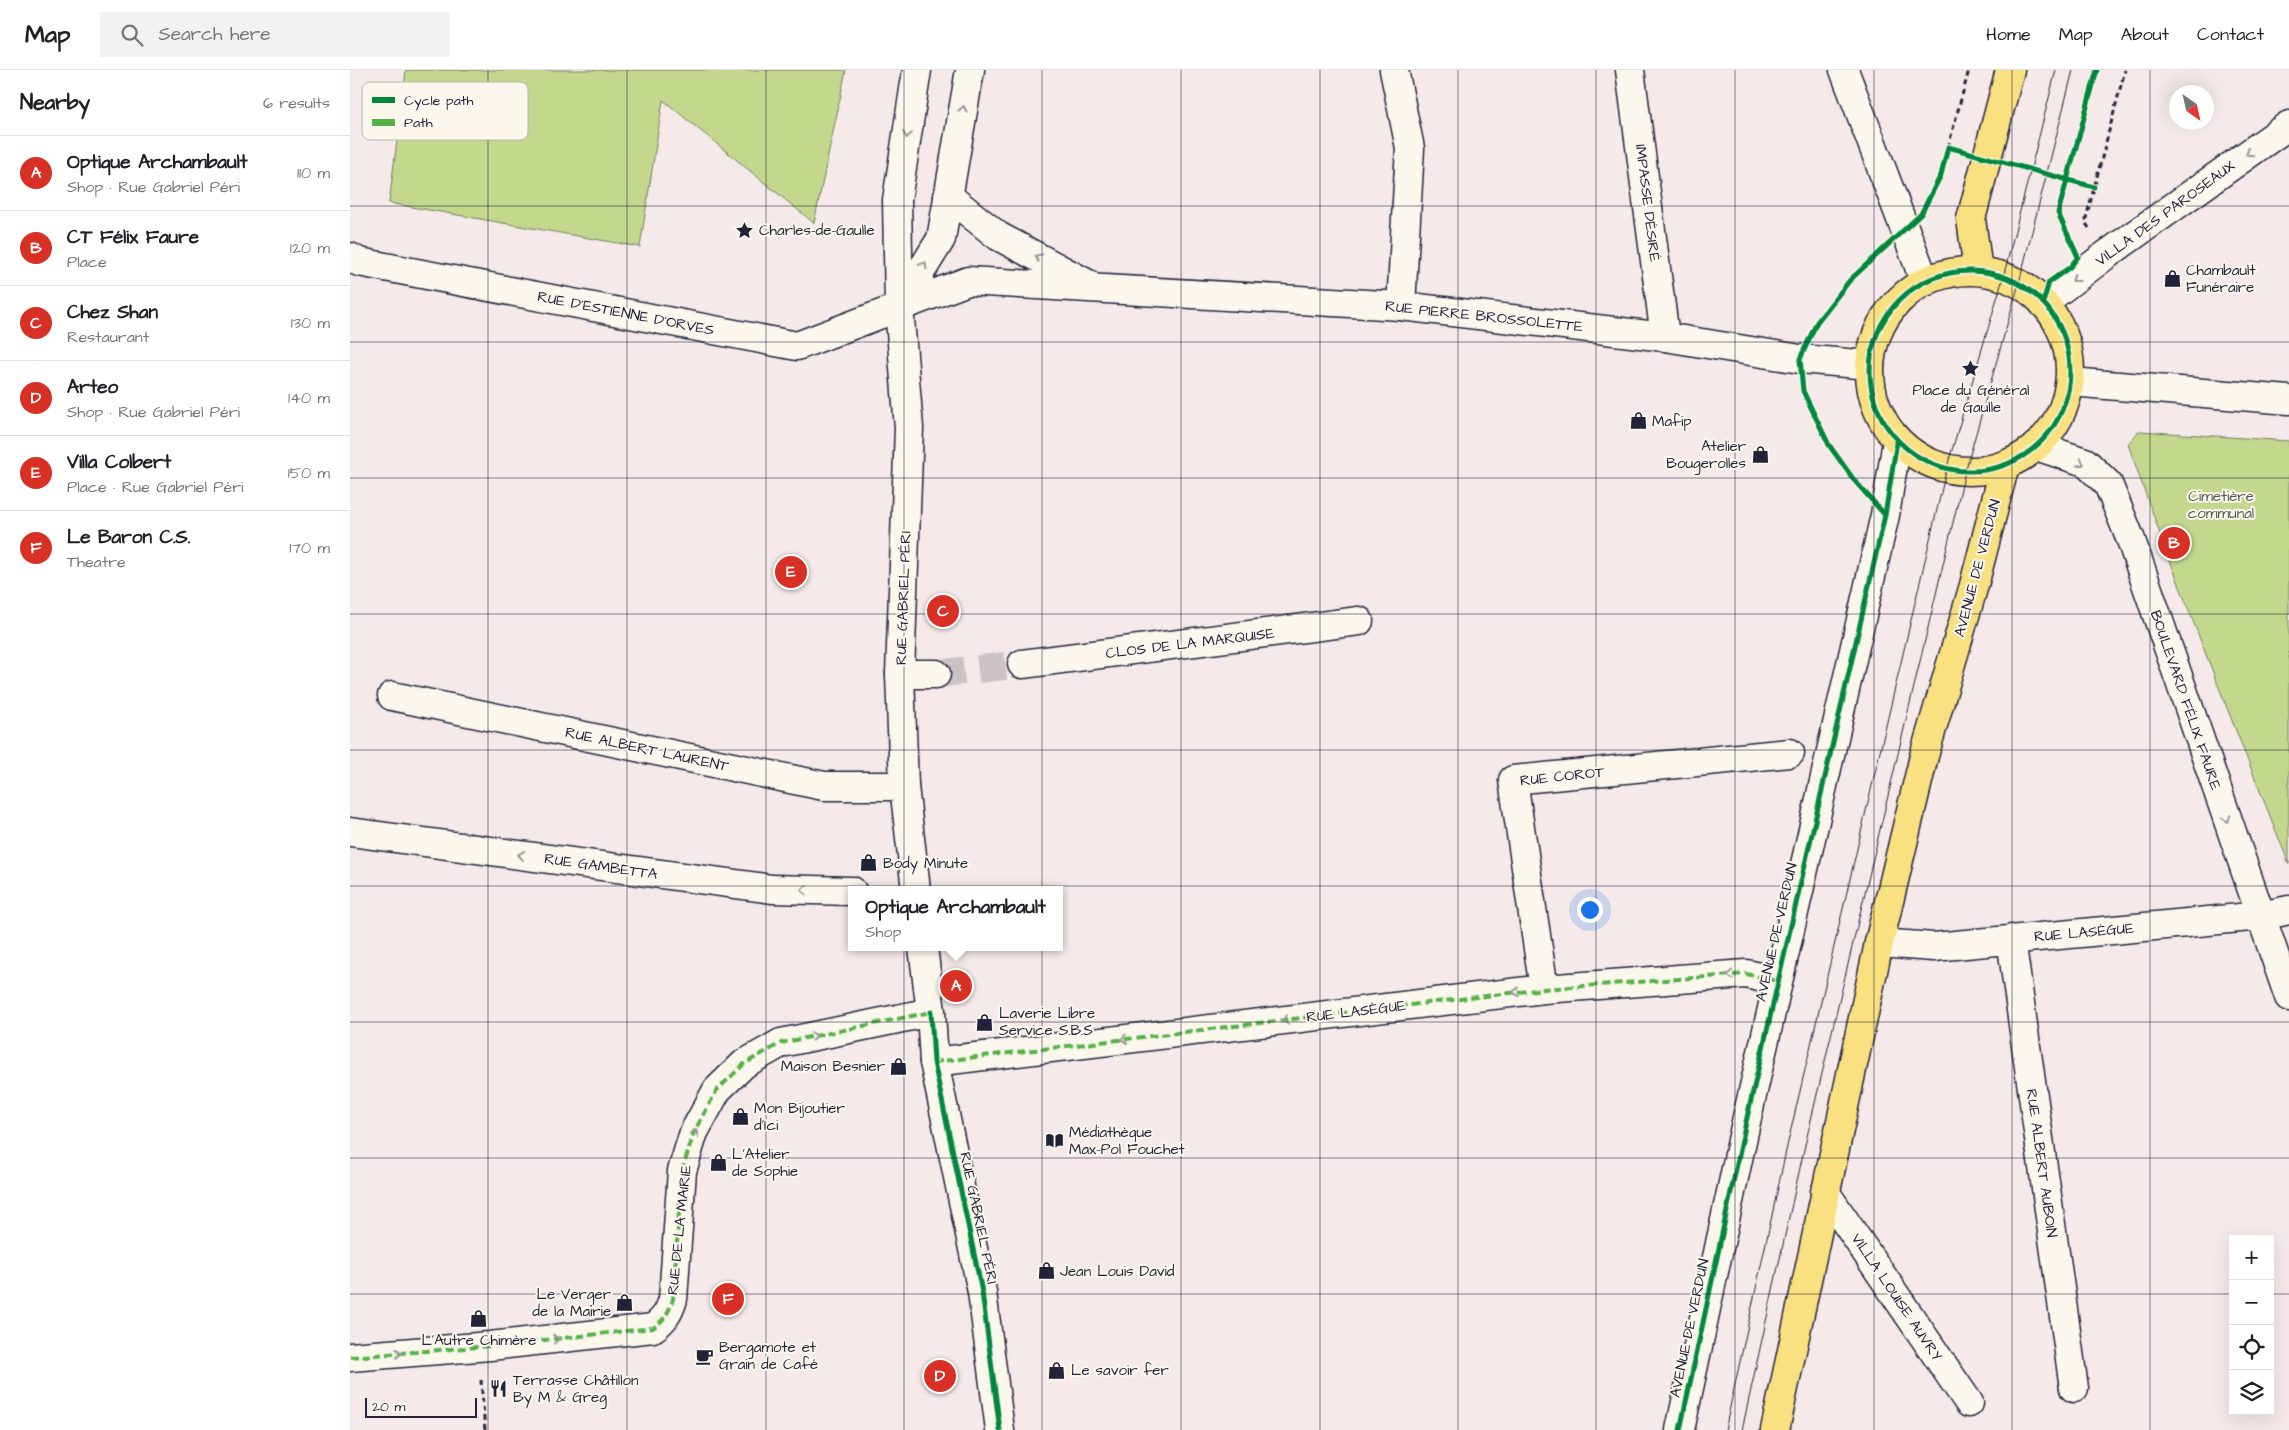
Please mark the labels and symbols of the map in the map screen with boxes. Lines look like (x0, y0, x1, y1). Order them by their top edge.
legend (362, 82, 528, 140)
north arrow (2169, 85, 2214, 130)
text: Cycle path (404, 91, 473, 111)
one-way arrow (957, 105, 967, 114)
text: Path (404, 113, 433, 133)
one-way arrow (902, 132, 913, 140)
street label: IMPASSE DÉSIRÉ (1630, 143, 1665, 263)
one-way arrow (2245, 147, 2255, 156)
street label: VILLA DES PAROSEAUX (2091, 156, 2239, 271)
place icon: Charles-de-Gaulle (735, 220, 755, 240)
place label: Charles-de-Gaulle (759, 220, 875, 241)
one-way arrow (1034, 254, 1043, 264)
place label: Chambault Funéraire (2186, 260, 2255, 298)
one-way arrow (918, 262, 928, 271)
shop icon: Chambault Funéraire (2162, 269, 2182, 289)
one-way arrow (2072, 273, 2081, 281)
street label: RUE D'ESTIENNE D'ORVES (536, 286, 716, 341)
street label: RUE PIERRE BROSSOLETTE (1384, 296, 1584, 337)
place icon: Place du Général de Gaulle (1961, 359, 1981, 379)
place label: Place du Général de Gaulle (1913, 380, 2029, 418)
shop icon: Mafip (1628, 411, 1648, 431)
place label: Mafip (1652, 411, 1692, 432)
place label: Atelier Bougerolles (1666, 436, 1746, 475)
shop icon: Atelier Bougerolles (1750, 445, 1770, 465)
one-way arrow (2076, 456, 2085, 466)
park label: Cimetière communal (2188, 486, 2254, 524)
street label: AVENUE DE VERDUN (1949, 497, 2006, 639)
pin: B (2158, 524, 2190, 562)
street label: RUE GABRIEL PÉRI (891, 531, 916, 665)
pin: E (775, 553, 807, 591)
pin: C (927, 592, 959, 630)
street label: BOULEVARD FÉLIX FAURE (2145, 608, 2226, 793)
street label: CLOS DE LA MARQUISE (1104, 623, 1276, 664)
street label: RUE ALBERT LAURENT (563, 722, 731, 777)
street label: RUE COROT (1519, 762, 1606, 791)
one-way arrow (2222, 814, 2232, 822)
street label: RUE GAMBETTA (543, 848, 659, 885)
one-way arrow (516, 851, 525, 861)
shop icon: Body Minute (859, 853, 879, 873)
place label: Body Minute (883, 853, 968, 875)
street label: AVENUE DE VERDUN (1750, 861, 1803, 1004)
one-way arrow (799, 885, 807, 895)
your location (1577, 897, 1603, 923)
street label: RUE LASÈGUE (2033, 918, 2135, 947)
pin: A (940, 967, 972, 1005)
one-way arrow (1726, 969, 1734, 980)
one-way arrow (1511, 986, 1519, 997)
street label: RUE LASÈGUE (1305, 995, 1407, 1028)
place label: Laverie Libre Service S.B.S (999, 1003, 1095, 1041)
shop icon: Laverie Libre Service S.B.S (975, 1012, 995, 1032)
one-way arrow (1281, 1014, 1289, 1025)
one-way arrow (809, 1032, 818, 1042)
one-way arrow (1119, 1033, 1127, 1044)
place label: Maison Besnier (781, 1056, 885, 1077)
shop icon: Maison Besnier (889, 1056, 909, 1076)
street label: RUE ALBERT AUBOIN (2021, 1087, 2062, 1239)
place label: Mon Bijoutier d'Ici (754, 1098, 845, 1136)
shop icon: Mon Bijoutier d'Ici (730, 1107, 750, 1127)
place label: Médiathèque Max-Pol Fouchet (1069, 1122, 1185, 1160)
one-way arrow (689, 1130, 699, 1138)
library icon: Médiathèque Max-Pol Fouchet (1045, 1131, 1065, 1151)
place label: L'Atelier de Sophie (732, 1144, 798, 1182)
street label: RUE GABRIEL PÉRI (954, 1150, 1003, 1286)
shop icon: L'Atelier de Sophie (708, 1153, 728, 1173)
street label: RUE DE LA MAIRIE (662, 1164, 697, 1296)
street label: VILLA LOUISE AUVRY (1846, 1229, 1947, 1365)
street label: AVENUE DE VERDUN (1664, 1257, 1714, 1400)
shop icon: Jean Louis David (1036, 1261, 1056, 1281)
place label: Jean Louis David (1060, 1261, 1175, 1282)
pin: F (712, 1280, 744, 1318)
place label: Le Verger de la Mairie (532, 1284, 611, 1322)
shop icon: Le Verger de la Mairie (615, 1293, 635, 1313)
shop icon: L’Autre Chimère (469, 1309, 489, 1329)
place label: L’Autre Chimère (421, 1330, 537, 1351)
one-way arrow (552, 1334, 560, 1345)
place label: Bergamote et Grain de Café (719, 1337, 818, 1375)
cafe icon: Bergamote et Grain de Café (695, 1346, 715, 1366)
one-way arrow (395, 1348, 403, 1359)
pin: D (924, 1357, 956, 1395)
shop icon: Le savoir fer (1047, 1360, 1067, 1380)
place label: Le savoir fer (1071, 1360, 1169, 1381)
place label: Terrasse Châtillon By M & Greg (513, 1370, 639, 1409)
restaurant icon: Terrasse Châtillon By M & Greg (489, 1379, 509, 1399)
scale bar (365, 1395, 478, 1418)

